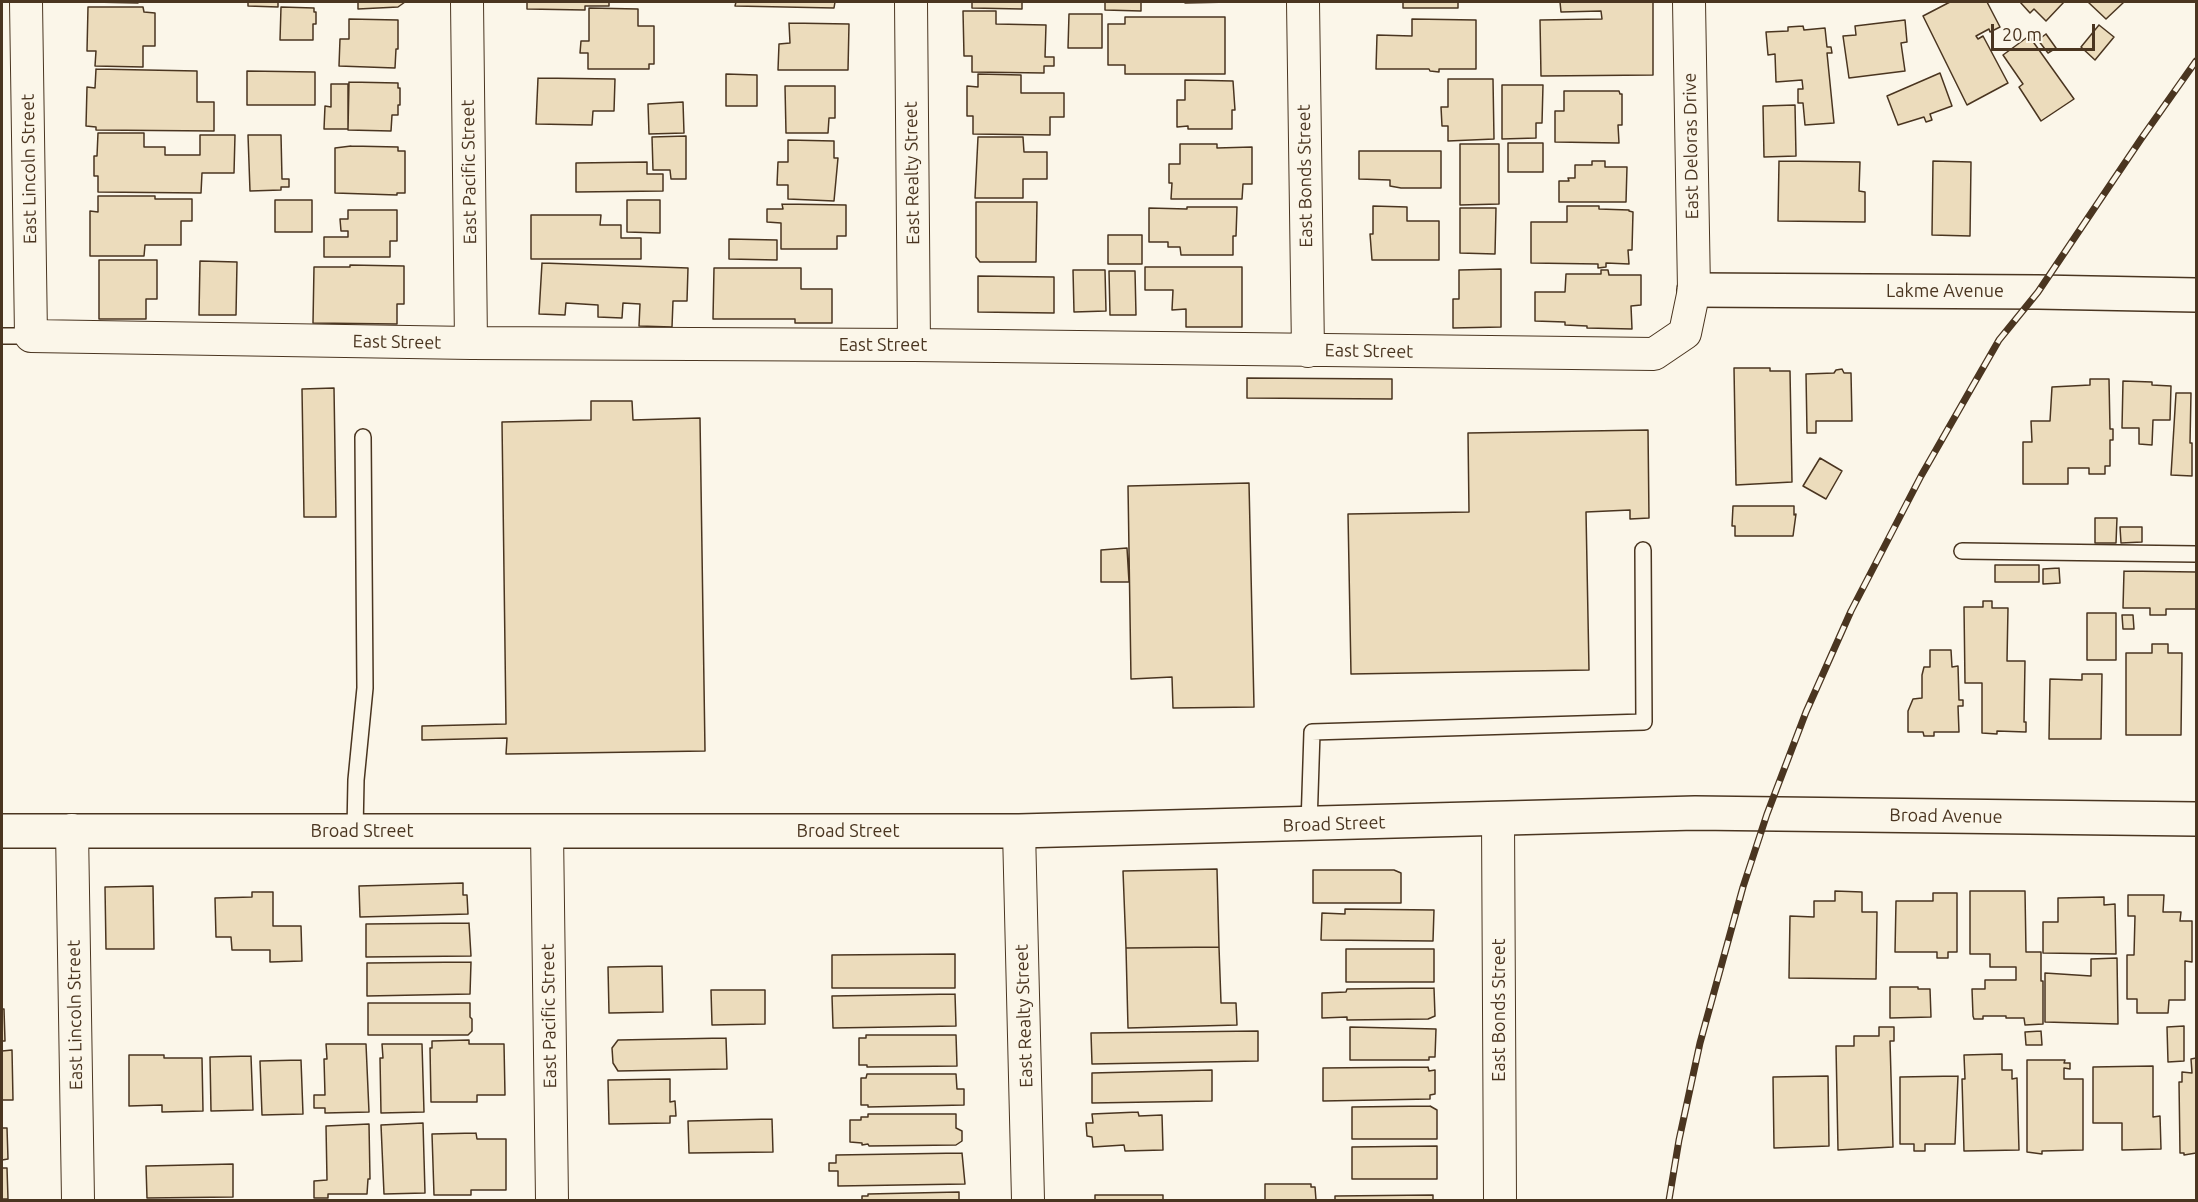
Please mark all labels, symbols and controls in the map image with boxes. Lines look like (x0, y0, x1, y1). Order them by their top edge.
scale bar (1994, 12, 2098, 50)
text: 20 m (2002, 24, 2042, 44)
street label: East Deloras Drive (1679, 72, 1703, 220)
street label: East Lincoln Street (17, 94, 41, 244)
street label: East Pacific Street (457, 99, 481, 245)
street label: East Realty Street (900, 101, 924, 245)
street label: East Bonds Street (1293, 104, 1317, 248)
street label: Lakme Avenue (1886, 280, 2004, 302)
street label: East Street (353, 330, 441, 354)
street label: East Street (839, 334, 927, 356)
street label: East Street (1325, 339, 1413, 363)
street label: Broad Avenue (1889, 804, 2003, 828)
street label: Broad Street (1282, 811, 1386, 837)
street label: Broad Street (311, 820, 413, 842)
street label: Broad Street (797, 820, 899, 842)
street label: East Bonds Street (1488, 938, 1510, 1082)
street label: East Lincoln Street (63, 940, 87, 1090)
street label: East Pacific Street (537, 943, 561, 1089)
street label: East Realty Street (1011, 944, 1037, 1088)

